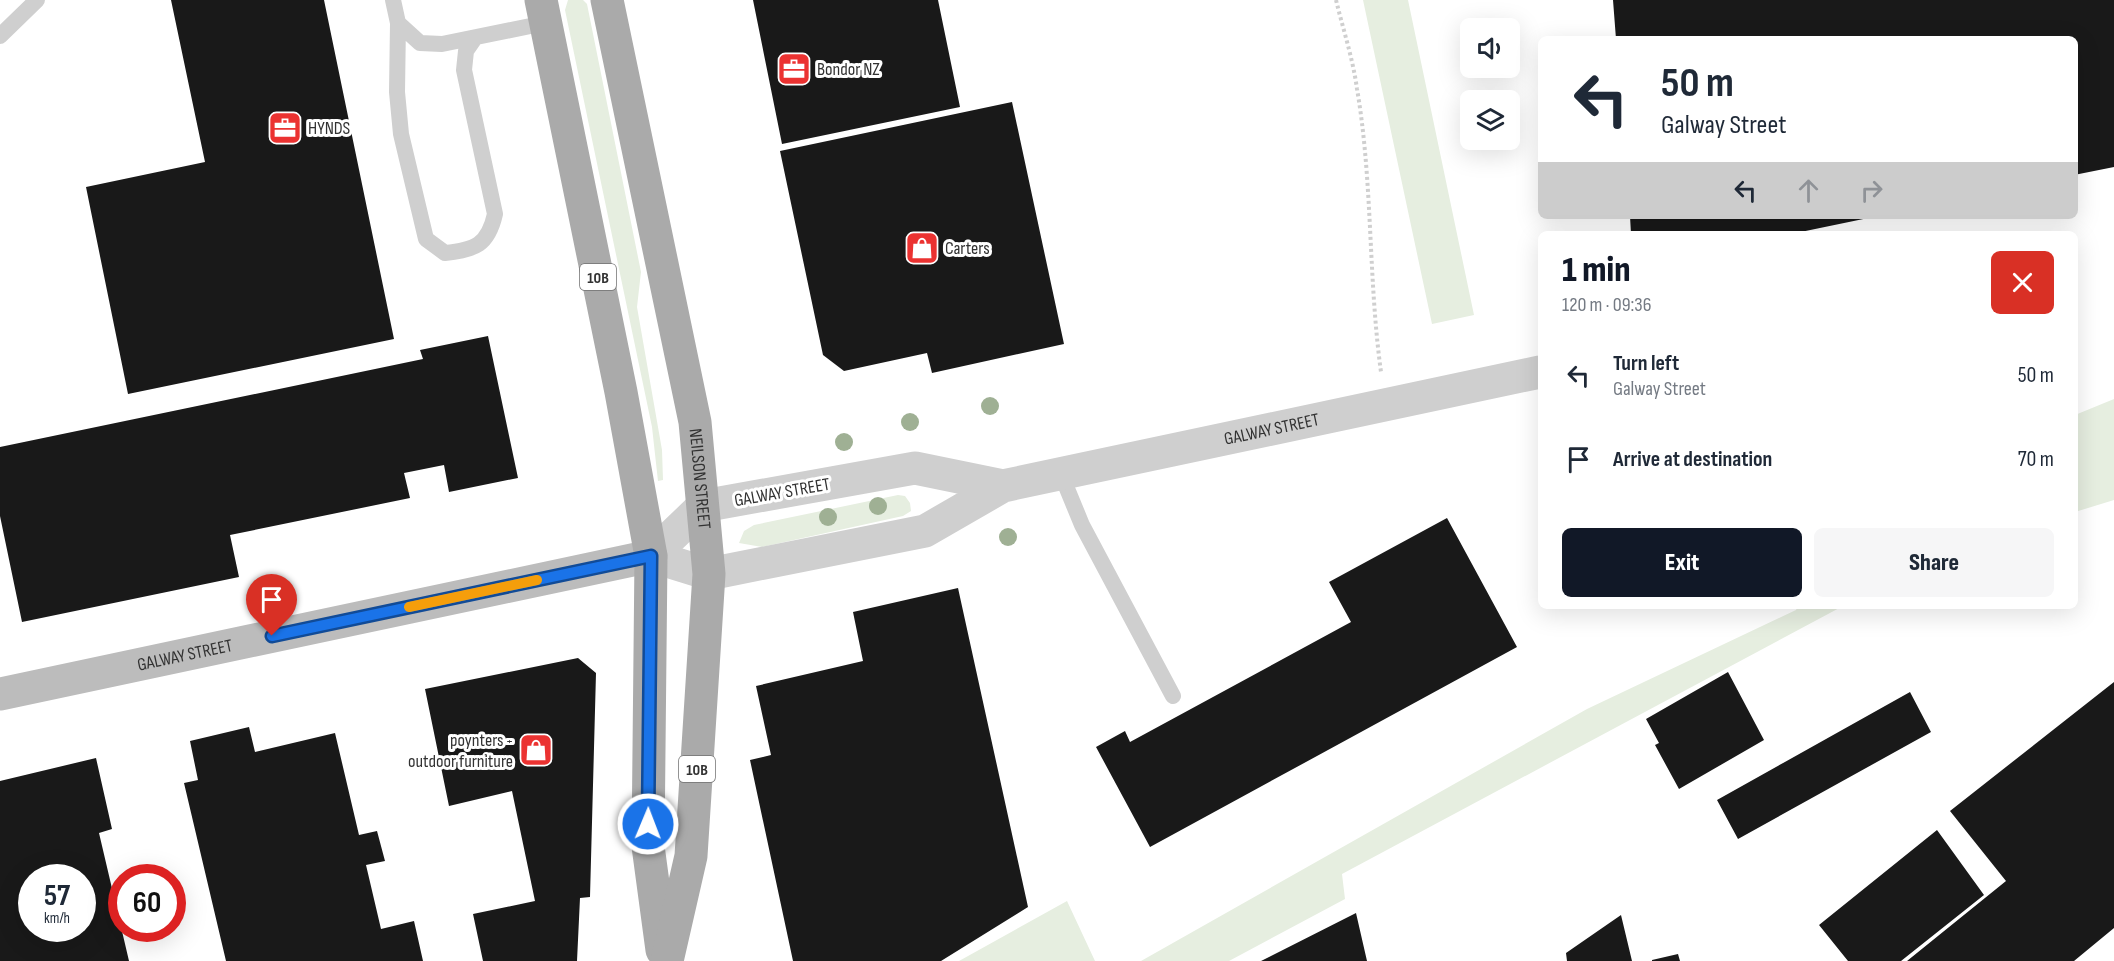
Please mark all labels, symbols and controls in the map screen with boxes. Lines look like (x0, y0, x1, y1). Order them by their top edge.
map controls (1460, 18, 1520, 150)
button: sound (1460, 18, 1520, 78)
office icon: Bondor NZ (776, 51, 812, 87)
text: 50 m (1661, 58, 1734, 109)
place label: Bondor NZ (817, 59, 880, 80)
icon: left (1562, 60, 1640, 138)
button: layers (1460, 90, 1520, 150)
text: Galway Street (1661, 109, 1786, 141)
office icon: HYNDS (267, 110, 303, 146)
place label: HYNDS (308, 118, 351, 139)
icon: left (1729, 174, 1762, 207)
icon: ahead (1792, 174, 1825, 207)
icon: right (1855, 174, 1888, 207)
shop icon: Carters (904, 230, 940, 266)
place label: Carters (945, 238, 990, 259)
text: 1 min (1562, 249, 1630, 292)
button: close (1991, 251, 2054, 314)
road number: 10B (580, 264, 616, 290)
text: 120 m · 09:36 (1562, 293, 1651, 317)
text: Turn left (1613, 350, 1679, 377)
icon: left (1562, 359, 1595, 392)
text: 50 m (2018, 362, 2054, 389)
text: Galway Street (1613, 377, 1706, 401)
street label: GALWAY STREET (1222, 409, 1321, 450)
street label: NEILSON STREET (685, 428, 715, 530)
icon: arrive (1562, 443, 1595, 476)
text: Arrive at destination (1613, 446, 1772, 473)
text: 70 m (2018, 446, 2054, 473)
street label: GALWAY STREET (733, 474, 832, 511)
button: Exit (1562, 528, 1802, 597)
button: Share (1814, 528, 2054, 597)
pin (246, 574, 297, 636)
icon: arrive (255, 583, 288, 616)
street label: GALWAY STREET (135, 635, 235, 676)
place label: poynters - outdoor furniture (408, 730, 513, 772)
shop icon: poynters - outdoor furniture (518, 732, 554, 768)
road number: 10B (679, 756, 715, 782)
position arrow (616, 792, 680, 856)
speed limit sign: 60 (108, 864, 186, 942)
text: 57 (44, 878, 70, 914)
text: km/h (44, 909, 70, 928)

